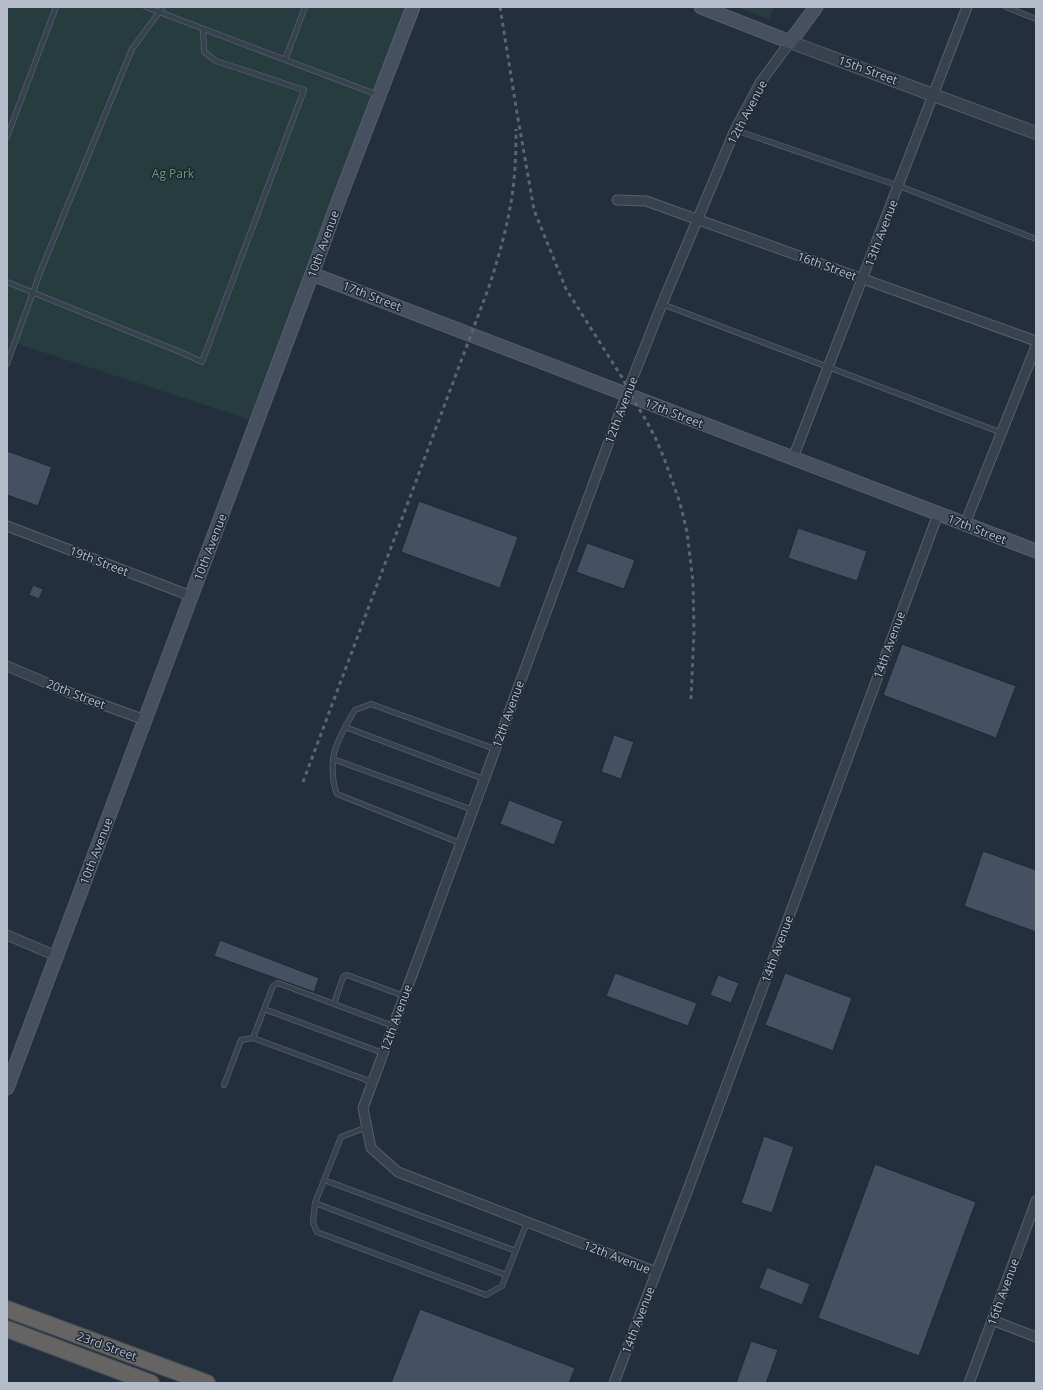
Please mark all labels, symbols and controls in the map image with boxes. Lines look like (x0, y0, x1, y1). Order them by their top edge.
street label: 15th Street (836, 51, 900, 89)
street label: 12th Avenue (723, 77, 771, 147)
park label: Ag Park (152, 165, 195, 182)
street label: 13th Avenue (860, 197, 902, 269)
street label: 10th Avenue (303, 208, 343, 280)
street label: 16th Street (795, 247, 859, 285)
street label: 17th Street (340, 277, 404, 315)
street label: 12th Avenue (600, 374, 642, 446)
street label: 17th Street (642, 394, 706, 432)
street label: 17th Street (945, 510, 1009, 548)
street label: 10th Avenue (189, 511, 231, 583)
street label: 19th Street (67, 542, 131, 580)
street label: 14th Avenue (869, 609, 909, 681)
street label: 20th Street (44, 675, 108, 713)
street label: 12th Avenue (488, 678, 528, 750)
street label: 10th Avenue (75, 815, 117, 887)
street label: 14th Avenue (757, 913, 797, 985)
street label: 12th Avenue (376, 982, 416, 1054)
street label: 12th Avenue (581, 1236, 653, 1278)
street label: 16th Avenue (983, 1256, 1023, 1328)
street label: 14th Avenue (617, 1284, 659, 1356)
street label: 23rd Street (75, 1327, 139, 1365)

